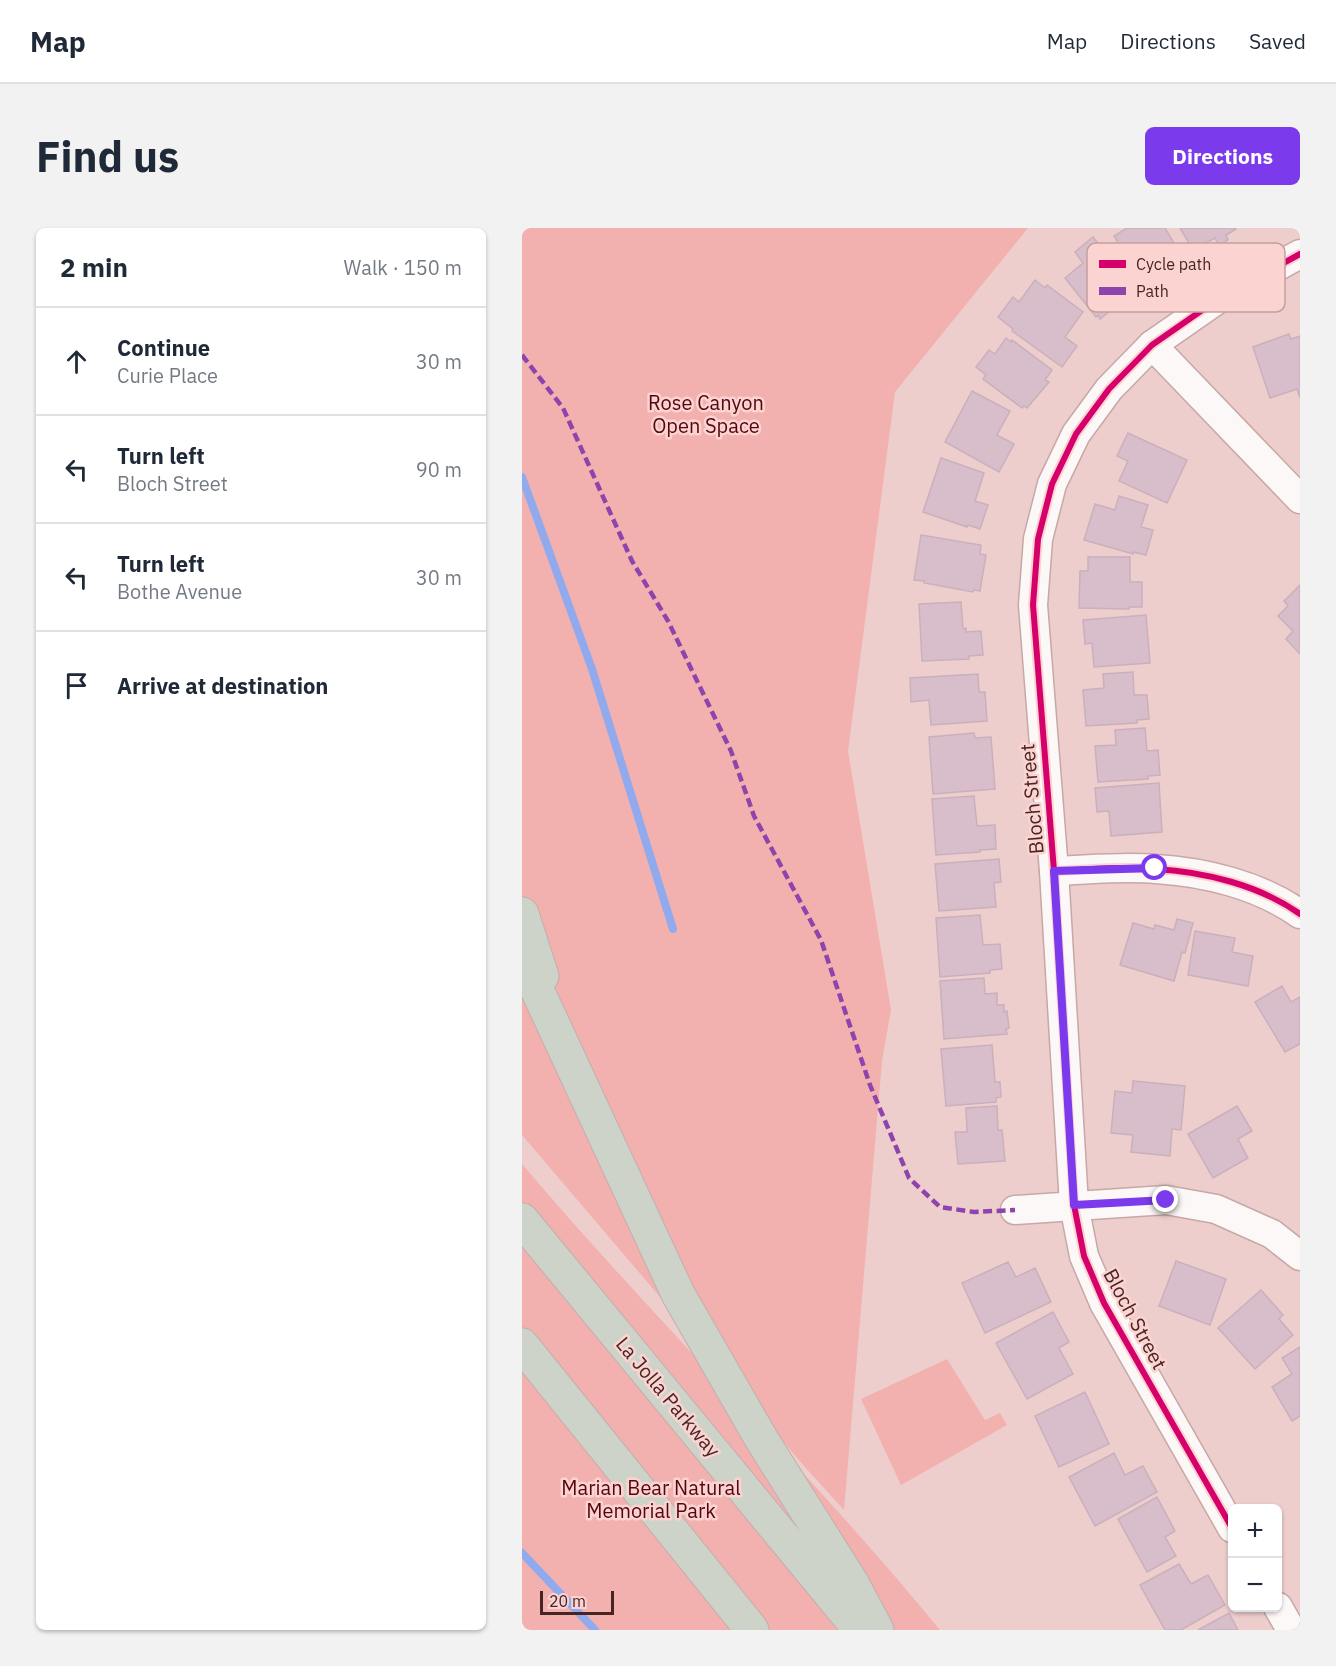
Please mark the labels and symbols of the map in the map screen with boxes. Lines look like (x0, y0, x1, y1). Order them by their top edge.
legend (1087, 243, 1285, 312)
text: Cycle path (1136, 254, 1211, 274)
text: Path (1136, 281, 1169, 301)
park label: Rose Canyon Open Space (648, 389, 764, 439)
street label: Bloch Street (1013, 743, 1050, 855)
route start (1141, 854, 1167, 880)
route end (1152, 1186, 1178, 1212)
street label: Bloch Street (1098, 1264, 1173, 1374)
street label: La Jolla Parkway (610, 1331, 727, 1463)
park label: Marian Bear Natural Memorial Park (561, 1474, 741, 1524)
scale bar (540, 1588, 614, 1616)

